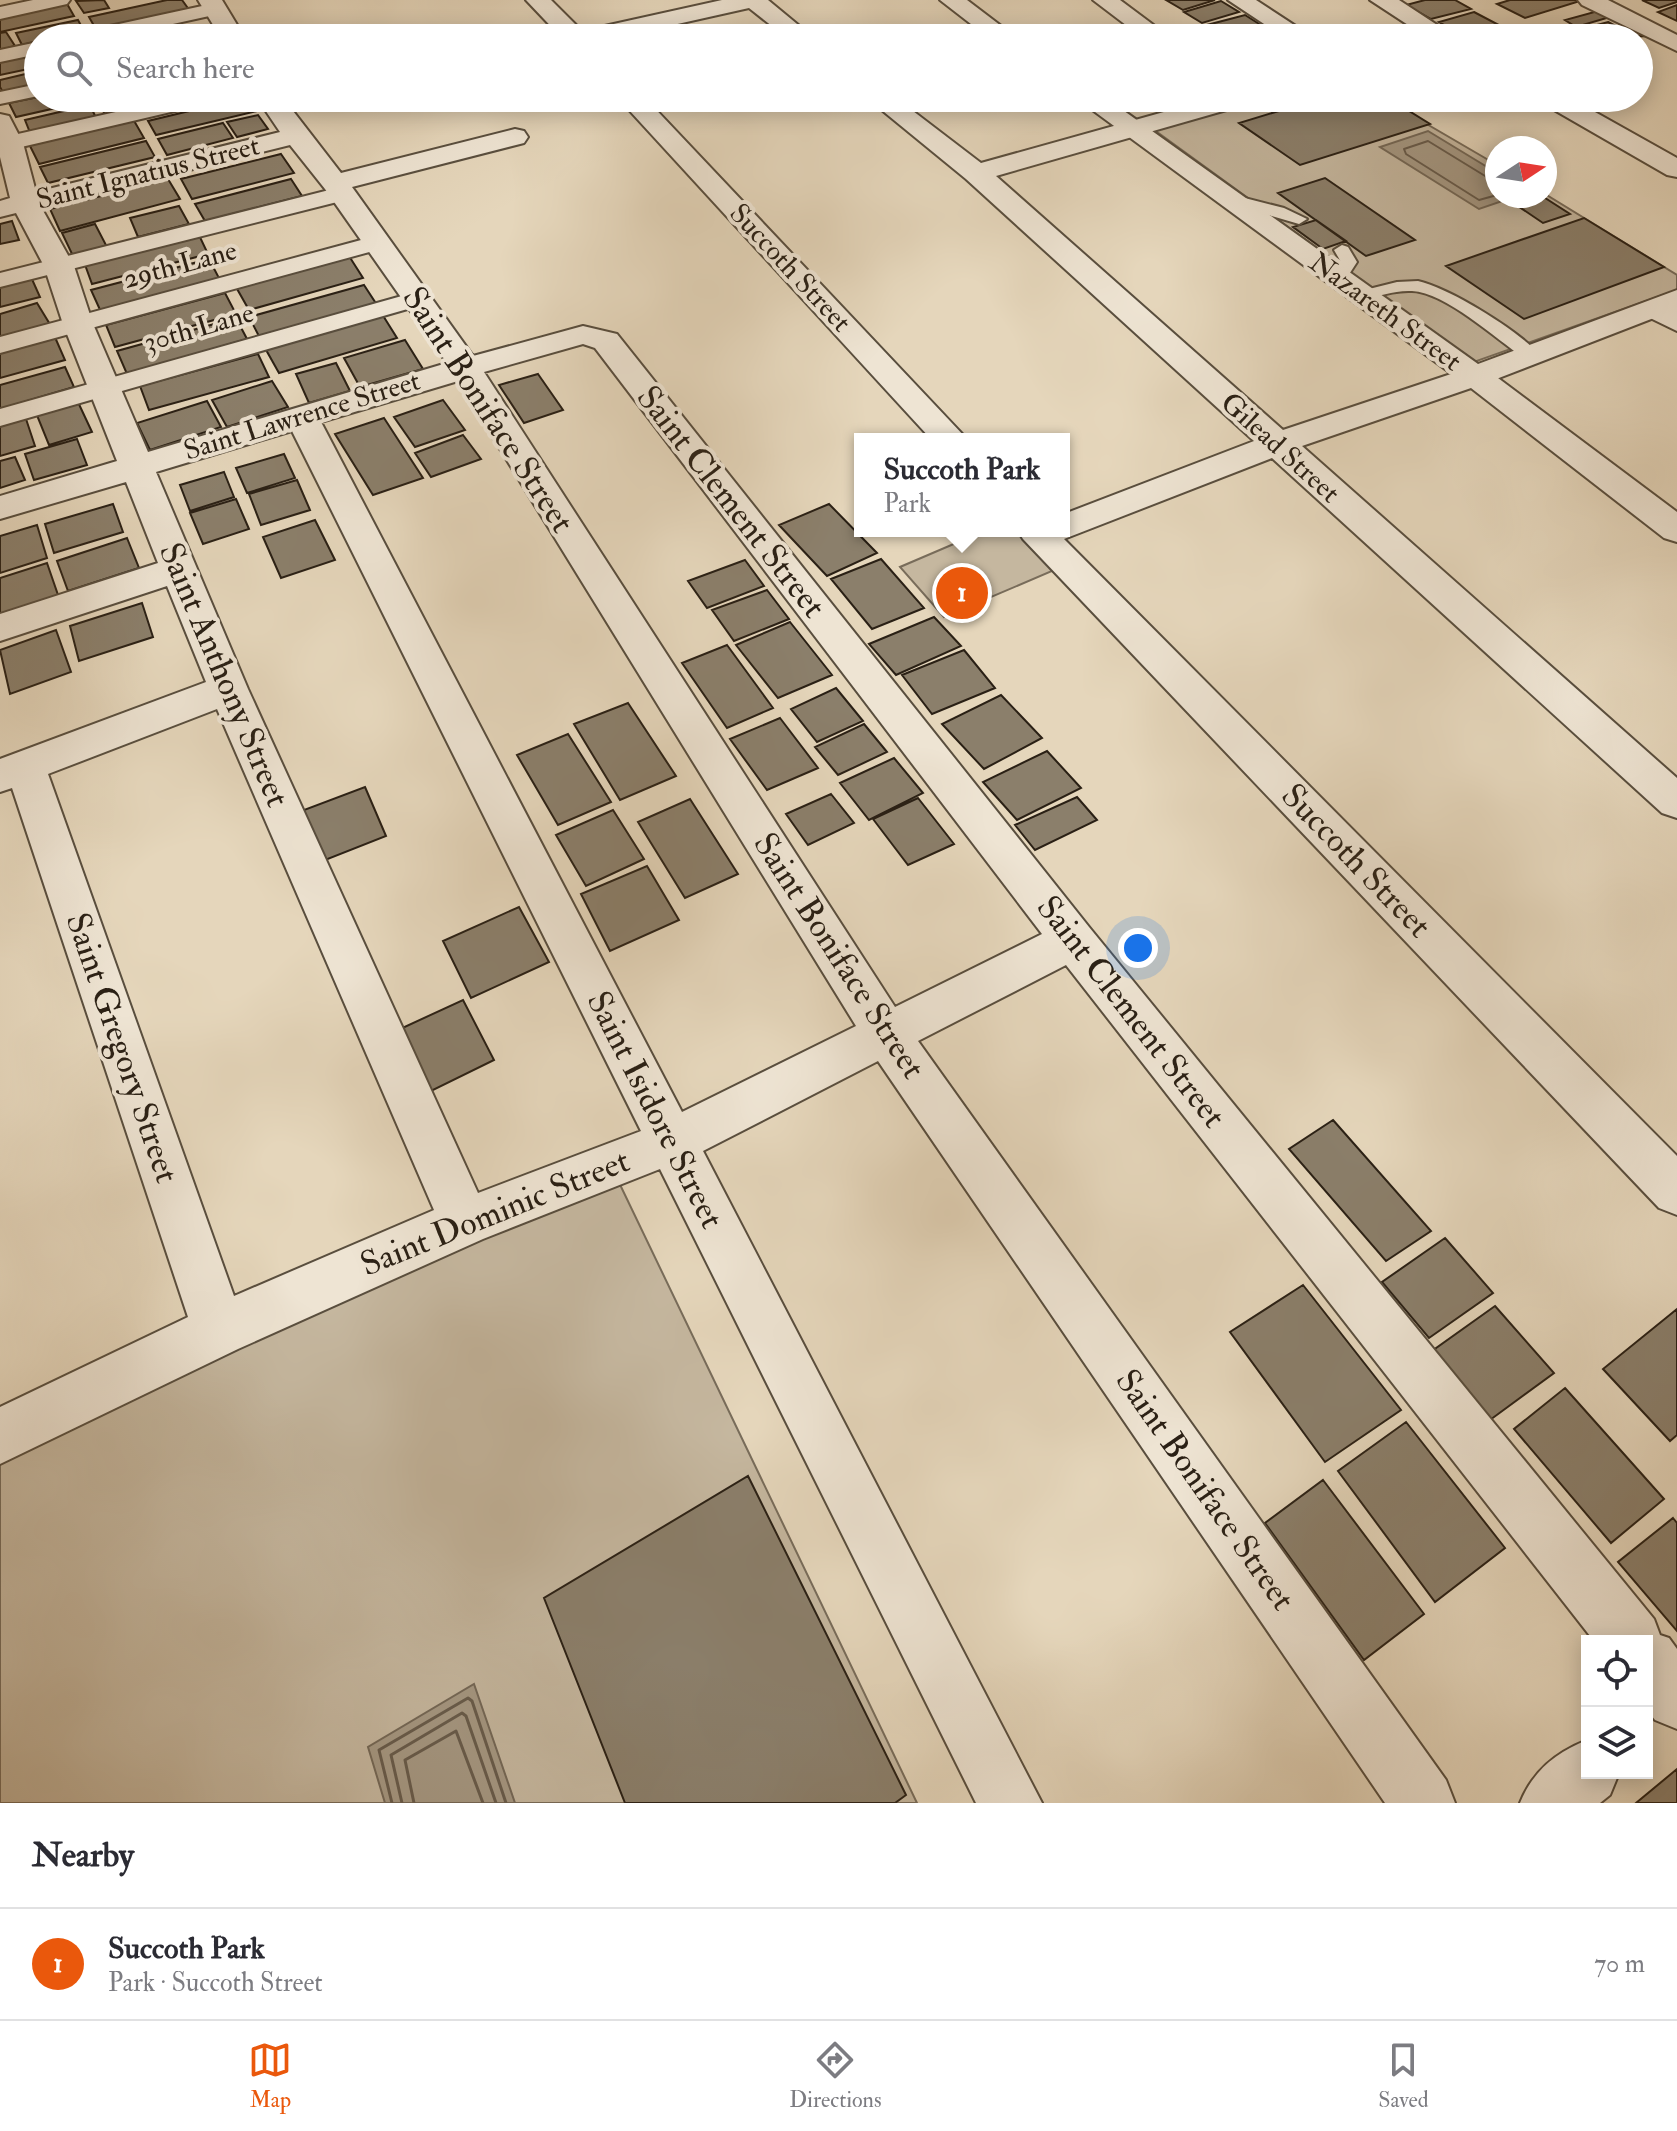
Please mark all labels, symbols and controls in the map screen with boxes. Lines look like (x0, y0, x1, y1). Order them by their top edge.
search box (24, 24, 1653, 112)
icon: search (52, 46, 96, 90)
text: Search here (116, 50, 255, 87)
street label: Saint Ignatius Street (33, 128, 263, 218)
north arrow (1485, 136, 1557, 208)
street label: Succoth Street (722, 196, 858, 340)
street label: 29th Lane (119, 233, 241, 297)
street label: Nazareth Street (1302, 245, 1468, 379)
street label: Saint Boniface Street (392, 279, 584, 541)
street label: 30th Lane (140, 296, 258, 360)
street label: Saint Lawrence Street (180, 363, 424, 469)
street label: Saint Clement Street (627, 377, 835, 627)
street label: Gilead Street (1213, 385, 1347, 511)
popup (854, 433, 1070, 537)
text: Succoth Park (884, 451, 1040, 488)
text: Park (884, 488, 931, 520)
street label: Saint Anthony Street (149, 536, 299, 814)
pin: 1 (936, 563, 988, 623)
street label: Succoth Street (1272, 775, 1440, 947)
street label: Saint Boniface Street (743, 825, 935, 1087)
street label: Saint Clement Street (1027, 887, 1235, 1137)
street label: Saint Gregory Street (56, 907, 188, 1189)
your location (1118, 928, 1158, 968)
street label: Saint Isidore Street (577, 984, 733, 1236)
street label: Saint Dominic Street (354, 1139, 636, 1287)
street label: Saint Boniface Street (1106, 1361, 1304, 1619)
map controls (1581, 1635, 1653, 1779)
button: locate (1581, 1635, 1653, 1707)
button: layers (1581, 1707, 1653, 1779)
text: Nearby (32, 1834, 134, 1877)
text: Succoth Park (108, 1930, 265, 1967)
text: 1 (53, 1948, 63, 1980)
text: 70 m (1594, 1948, 1645, 1980)
text: Park · Succoth Street (108, 1967, 323, 1999)
tab: Map (248, 2038, 292, 2114)
tab: Directions (789, 2038, 882, 2114)
tab: Saved (1378, 2038, 1429, 2114)

